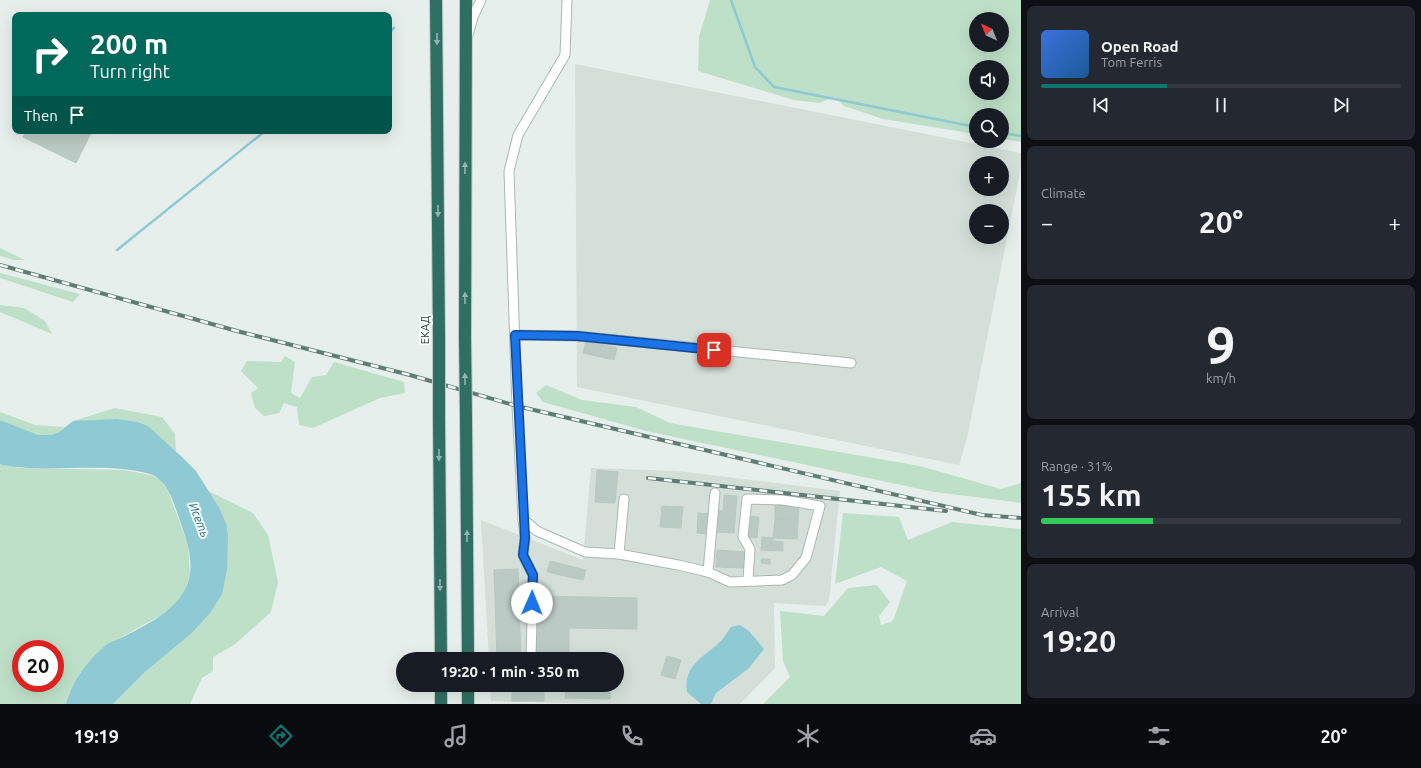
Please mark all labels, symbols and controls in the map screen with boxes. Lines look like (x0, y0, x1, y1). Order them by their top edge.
north arrow (969, 12, 1009, 52)
map controls (969, 12, 1009, 244)
icon: right (24, 28, 76, 80)
text: 200 m (90, 28, 168, 59)
one-way arrow (433, 33, 440, 45)
text: Open Road (1101, 38, 1178, 55)
text: Tom Ferris (1101, 55, 1162, 69)
button: sound (969, 60, 1009, 100)
text: Turn right (90, 61, 170, 81)
icon: previous (1090, 94, 1112, 116)
icon: pause (1210, 94, 1232, 116)
icon: next (1330, 94, 1352, 116)
icon: arrive (66, 104, 88, 126)
text: Then (24, 107, 58, 124)
button: search (969, 108, 1009, 148)
button: + (969, 156, 1009, 196)
one-way arrow (462, 161, 468, 174)
text: Climate (1041, 186, 1086, 200)
button: − (969, 204, 1009, 244)
one-way arrow (435, 205, 441, 218)
text: 20° (1199, 205, 1243, 239)
text: − (1041, 210, 1053, 235)
text: + (1389, 210, 1401, 235)
one-way arrow (462, 291, 468, 304)
street label: ЕКАД (419, 316, 431, 344)
text: 9 (1206, 316, 1236, 374)
pin (697, 333, 731, 367)
icon: arrive (703, 339, 725, 361)
text: km/h (1206, 371, 1236, 385)
one-way arrow (462, 373, 469, 385)
one-way arrow (436, 449, 442, 462)
text: Range · 31% (1041, 459, 1113, 473)
text: 155 km (1041, 478, 1142, 512)
water label: Исеть (187, 501, 212, 539)
one-way arrow (464, 529, 470, 542)
one-way arrow (437, 579, 443, 592)
position arrow (511, 582, 553, 624)
text: Arrival (1041, 605, 1079, 619)
text: 19:20 (1041, 624, 1116, 658)
speed limit sign: 20 (12, 640, 64, 692)
text: 19:20 · 1 min · 350 m (441, 663, 579, 680)
icon: directions (267, 722, 295, 750)
icon: music (442, 722, 470, 750)
icon: phone (618, 722, 646, 750)
icon: climate (794, 722, 822, 750)
icon: car (969, 722, 997, 750)
icon: filters (1145, 722, 1173, 750)
text: 19:19 (74, 726, 119, 746)
text: 20° (1320, 726, 1347, 746)

